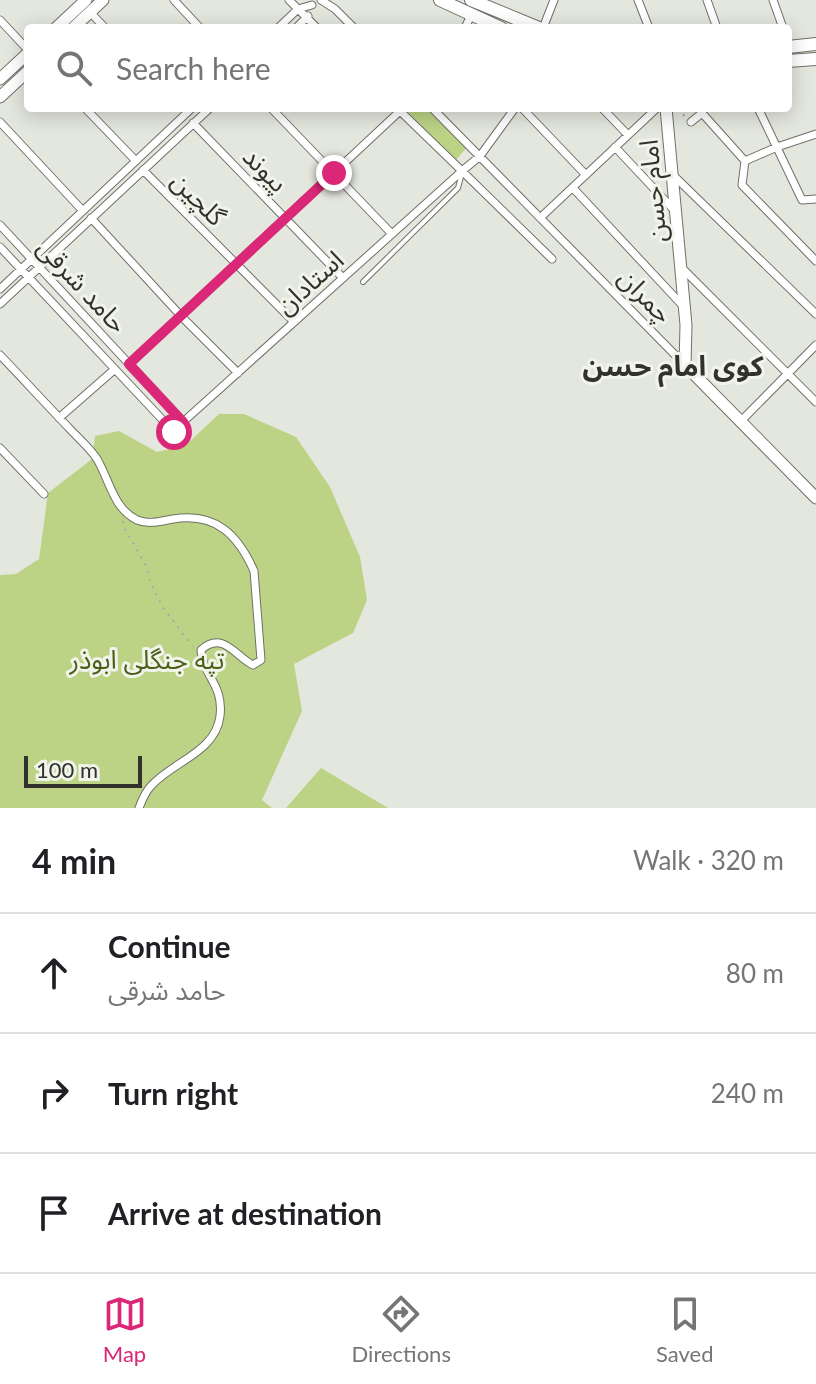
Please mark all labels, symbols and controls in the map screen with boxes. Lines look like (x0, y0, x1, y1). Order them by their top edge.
search box (24, 24, 792, 112)
icon: search (52, 46, 96, 90)
text: Search here (116, 50, 271, 86)
street label: امام حسن (632, 138, 677, 244)
street label: پیوند (235, 140, 295, 200)
route end (316, 155, 352, 191)
street label: گلچین (164, 164, 233, 234)
street label: حامد شرقی (31, 231, 135, 339)
street label: استادان (268, 243, 350, 321)
street label: چمران (611, 261, 680, 331)
district label: کوی امام حسن (583, 348, 764, 388)
route start (156, 414, 192, 450)
park label: تپه جنگلی ابوذر (68, 643, 225, 677)
scale bar (24, 752, 142, 788)
text: 100 m (36, 756, 98, 783)
text: 4 min (32, 840, 116, 881)
text: Walk · 320 m (633, 844, 784, 876)
text: Continue (108, 928, 231, 964)
icon: ahead (32, 951, 76, 995)
text: 80 m (726, 957, 784, 989)
text: حامد شرقی (108, 974, 226, 1006)
icon: right (32, 1071, 76, 1115)
text: Turn right (108, 1075, 238, 1111)
text: 240 m (711, 1077, 784, 1109)
icon: arrive (32, 1191, 76, 1235)
text: Arrive at destination (108, 1195, 382, 1231)
tab: Map (103, 1292, 147, 1367)
tab: Directions (352, 1292, 451, 1367)
tab: Saved (656, 1292, 713, 1367)

